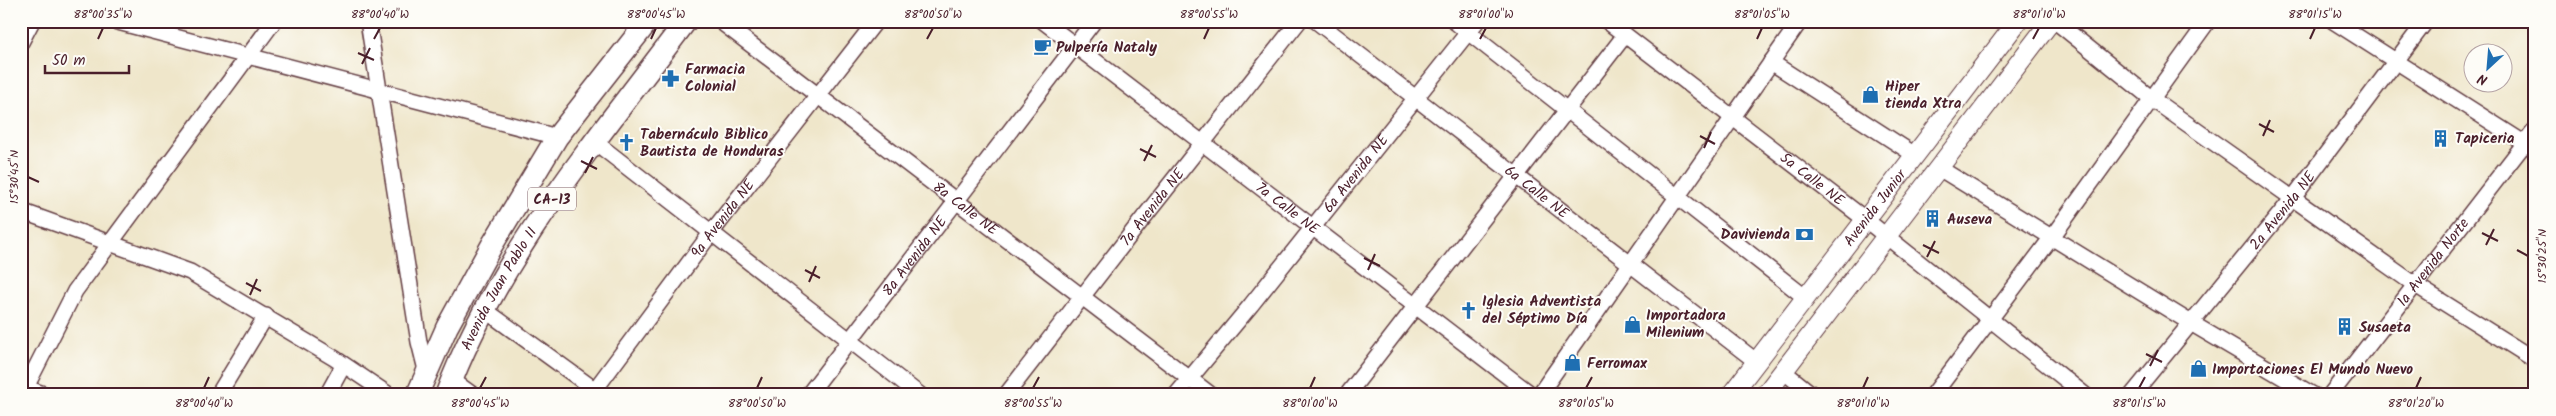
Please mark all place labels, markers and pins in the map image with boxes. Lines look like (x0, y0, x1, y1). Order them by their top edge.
place label: Pulpería Nataly (1056, 36, 1157, 60)
cafe icon: Pulpería Nataly (1032, 37, 1052, 57)
place label: Farmacia Colonial (685, 58, 745, 99)
pharmacy icon: Farmacia Colonial (661, 68, 681, 88)
place label: Hiper tienda Xtra (1885, 75, 1962, 116)
shop icon: Hiper tienda Xtra (1861, 85, 1881, 105)
place label: Tabernáculo Biblico Bautista de Honduras (640, 123, 784, 164)
place label: Tapiceria (2455, 127, 2515, 151)
building icon: Tapiceria (2431, 128, 2451, 148)
church icon: Tabernáculo Biblico Bautista de Honduras (616, 133, 636, 153)
place label: Auseva (1947, 208, 1992, 232)
building icon: Auseva (1923, 209, 1943, 229)
place label: Davivienda (1721, 223, 1790, 247)
bank icon: Davivienda (1794, 224, 1814, 244)
place label: Iglesia Adventista del Séptimo Día (1482, 290, 1601, 331)
church icon: Iglesia Adventista del Séptimo Día (1458, 300, 1478, 320)
place label: Importadora Milenium (1646, 304, 1726, 345)
shop icon: Importadora Milenium (1622, 314, 1642, 334)
place label: Susaeta (2359, 316, 2411, 340)
building icon: Susaeta (2335, 317, 2355, 337)
place label: Ferromax (1587, 352, 1648, 376)
shop icon: Ferromax (1563, 353, 1583, 373)
place label: Importaciones El Mundo Nuevo (2212, 358, 2413, 382)
shop icon: Importaciones El Mundo Nuevo (2188, 359, 2208, 379)

